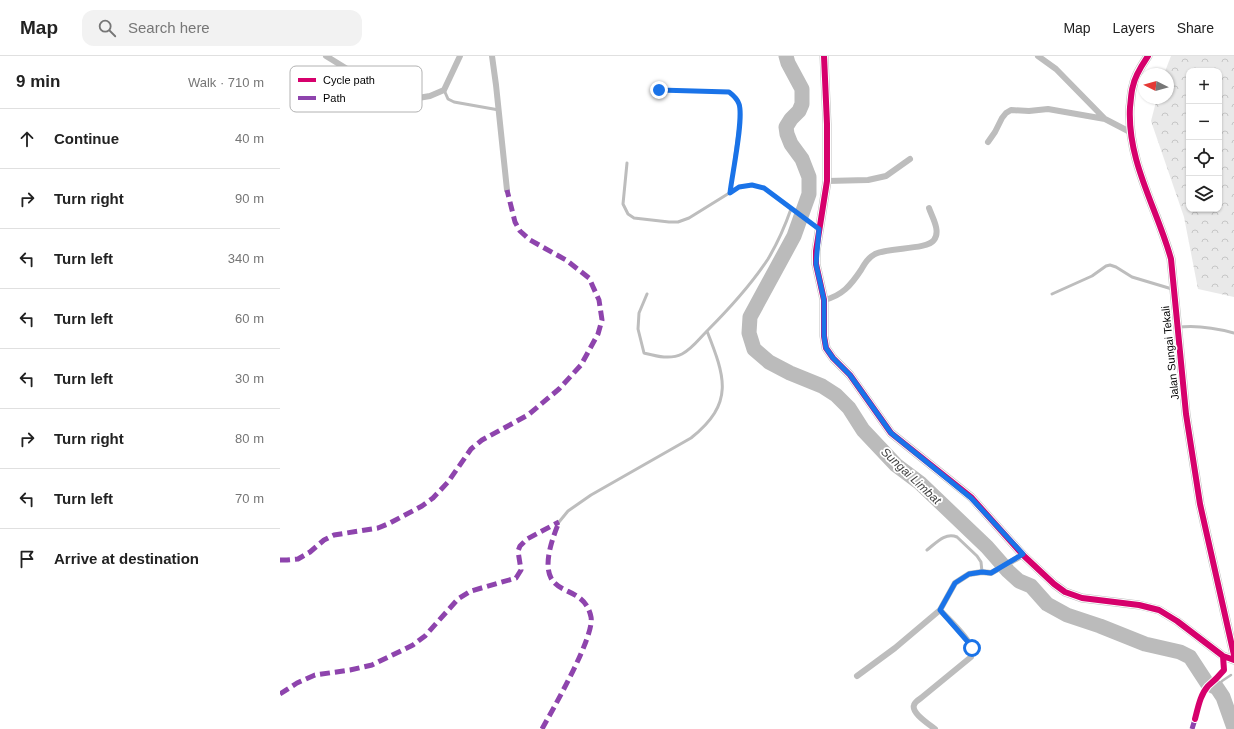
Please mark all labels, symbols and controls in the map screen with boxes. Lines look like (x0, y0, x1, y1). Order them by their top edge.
search box (82, 10, 362, 46)
text: Map (20, 17, 58, 38)
icon: search (96, 17, 118, 39)
text: Search here (128, 19, 210, 36)
text: Map (1063, 20, 1091, 36)
text: Layers (1113, 20, 1155, 36)
text: Share (1177, 20, 1214, 36)
legend (290, 66, 422, 112)
north arrow (1138, 68, 1174, 104)
map controls (1186, 68, 1222, 212)
button: + (1186, 68, 1222, 104)
text: 9 min (16, 72, 60, 91)
text: Cycle path (323, 74, 375, 86)
text: Walk · 710 m (188, 75, 264, 90)
route end (650, 81, 668, 99)
text: Path (323, 92, 346, 104)
button: − (1186, 104, 1222, 140)
icon: ahead (16, 128, 38, 150)
text: Continue (54, 130, 119, 147)
text: 40 m (235, 131, 264, 146)
button: locate (1186, 140, 1222, 176)
button: layers (1186, 176, 1222, 212)
icon: right (16, 188, 38, 210)
text: Turn right (54, 190, 124, 207)
text: 90 m (235, 191, 264, 206)
icon: left (16, 248, 38, 270)
text: Turn left (54, 250, 113, 267)
text: 340 m (228, 251, 264, 266)
street label: Jalan Sungai Tekali (1159, 305, 1181, 401)
icon: left (16, 308, 38, 330)
text: Turn left (54, 310, 113, 327)
text: 60 m (235, 311, 264, 326)
icon: left (16, 368, 38, 390)
text: Turn left (54, 370, 113, 387)
text: 30 m (235, 371, 264, 386)
icon: right (16, 428, 38, 450)
text: Turn right (54, 430, 124, 447)
text: 80 m (235, 431, 264, 446)
water label: Sungai Limbat (878, 445, 944, 508)
icon: left (16, 488, 38, 510)
text: Turn left (54, 490, 113, 507)
text: 70 m (235, 491, 264, 506)
icon: arrive (16, 548, 38, 570)
text: Arrive at destination (54, 550, 199, 567)
route start (963, 639, 981, 657)

